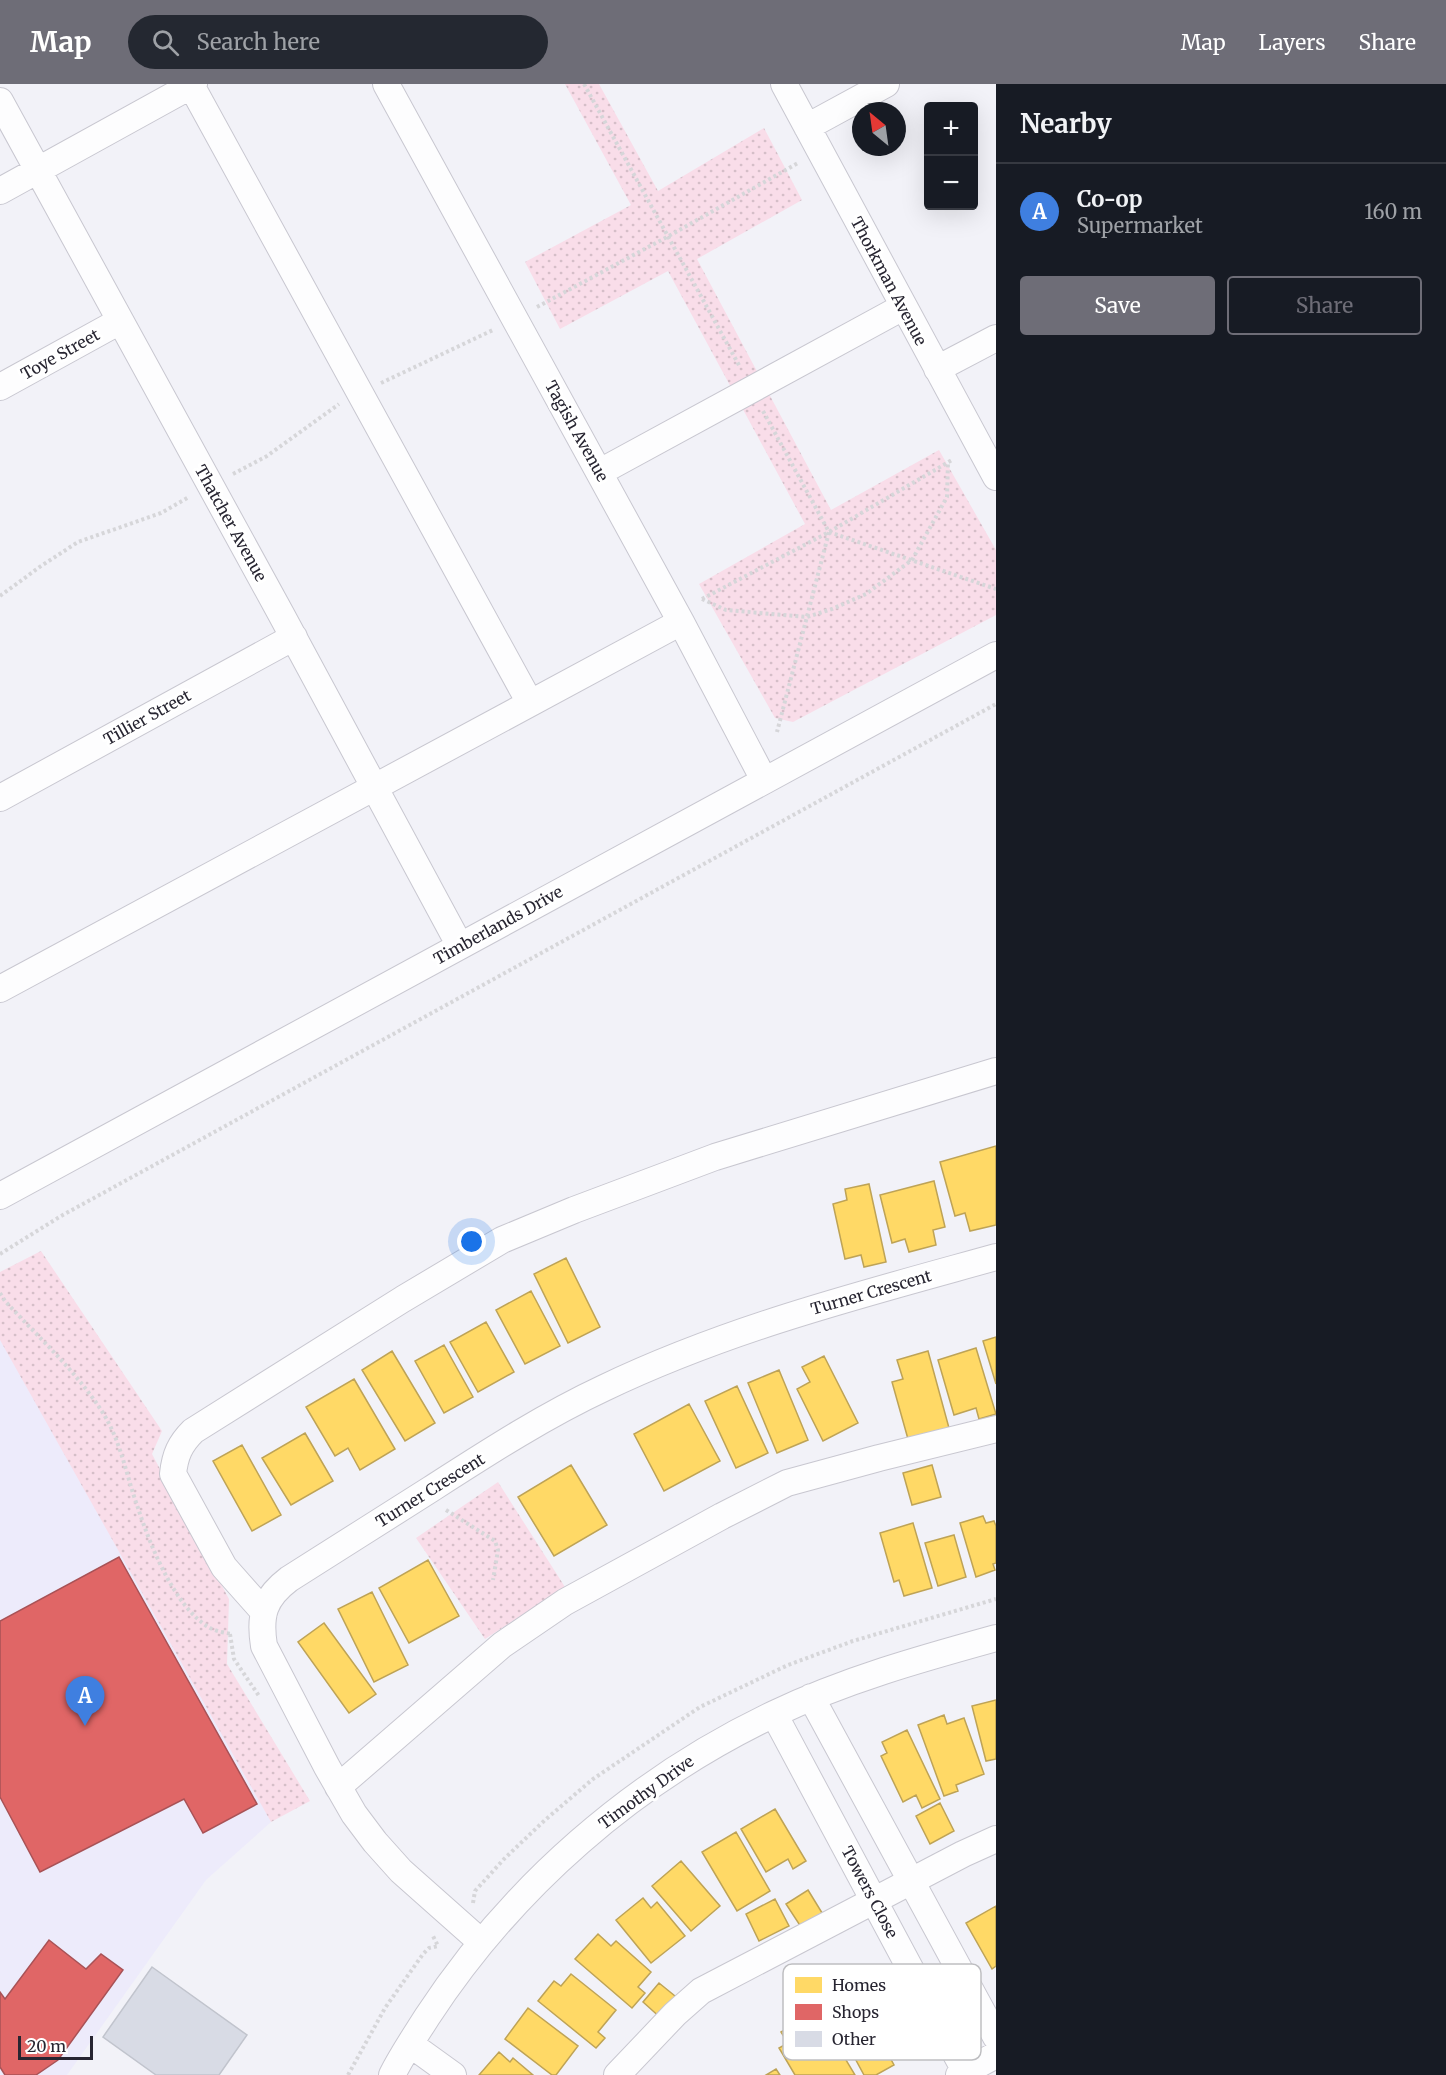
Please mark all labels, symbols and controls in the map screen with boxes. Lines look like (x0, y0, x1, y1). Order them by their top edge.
search box (128, 15, 548, 69)
text: Map (30, 24, 92, 60)
icon: search (149, 26, 182, 59)
text: Search here (197, 28, 320, 56)
text: Map (1181, 29, 1226, 56)
text: Layers (1259, 29, 1326, 56)
text: Share (1359, 29, 1416, 56)
north arrow (852, 102, 906, 156)
map controls (924, 102, 978, 210)
button: + (924, 102, 978, 156)
text: Nearby (1020, 107, 1112, 140)
button: − (924, 156, 978, 210)
text: Co-op (1077, 185, 1142, 213)
text: A (1032, 199, 1047, 224)
text: 160 m (1364, 199, 1422, 224)
street label: Thorkman Avenue (847, 213, 931, 349)
text: Supermarket (1077, 213, 1203, 238)
button: Save (1020, 276, 1215, 335)
button: Share (1227, 276, 1422, 335)
street label: Toye Street (17, 324, 103, 384)
street label: Tagish Avenue (541, 377, 613, 485)
street label: Thatcher Avenue (191, 461, 271, 585)
street label: Tillier Street (100, 685, 195, 749)
street label: Timberlands Drive (430, 881, 566, 969)
your location (457, 1227, 486, 1256)
street label: Turner Crescent (808, 1265, 934, 1319)
street label: Turner Crescent (372, 1448, 489, 1531)
pin: A (66, 1676, 104, 1726)
street label: Timothy Drive (595, 1751, 697, 1833)
street label: Towers Close (837, 1843, 903, 1941)
legend (783, 1964, 981, 2060)
text: Homes (832, 1975, 886, 1995)
text: Shops (832, 2002, 879, 2022)
text: Other (832, 2029, 876, 2049)
scale bar (18, 2033, 93, 2060)
text: 20 m (27, 2036, 66, 2056)

